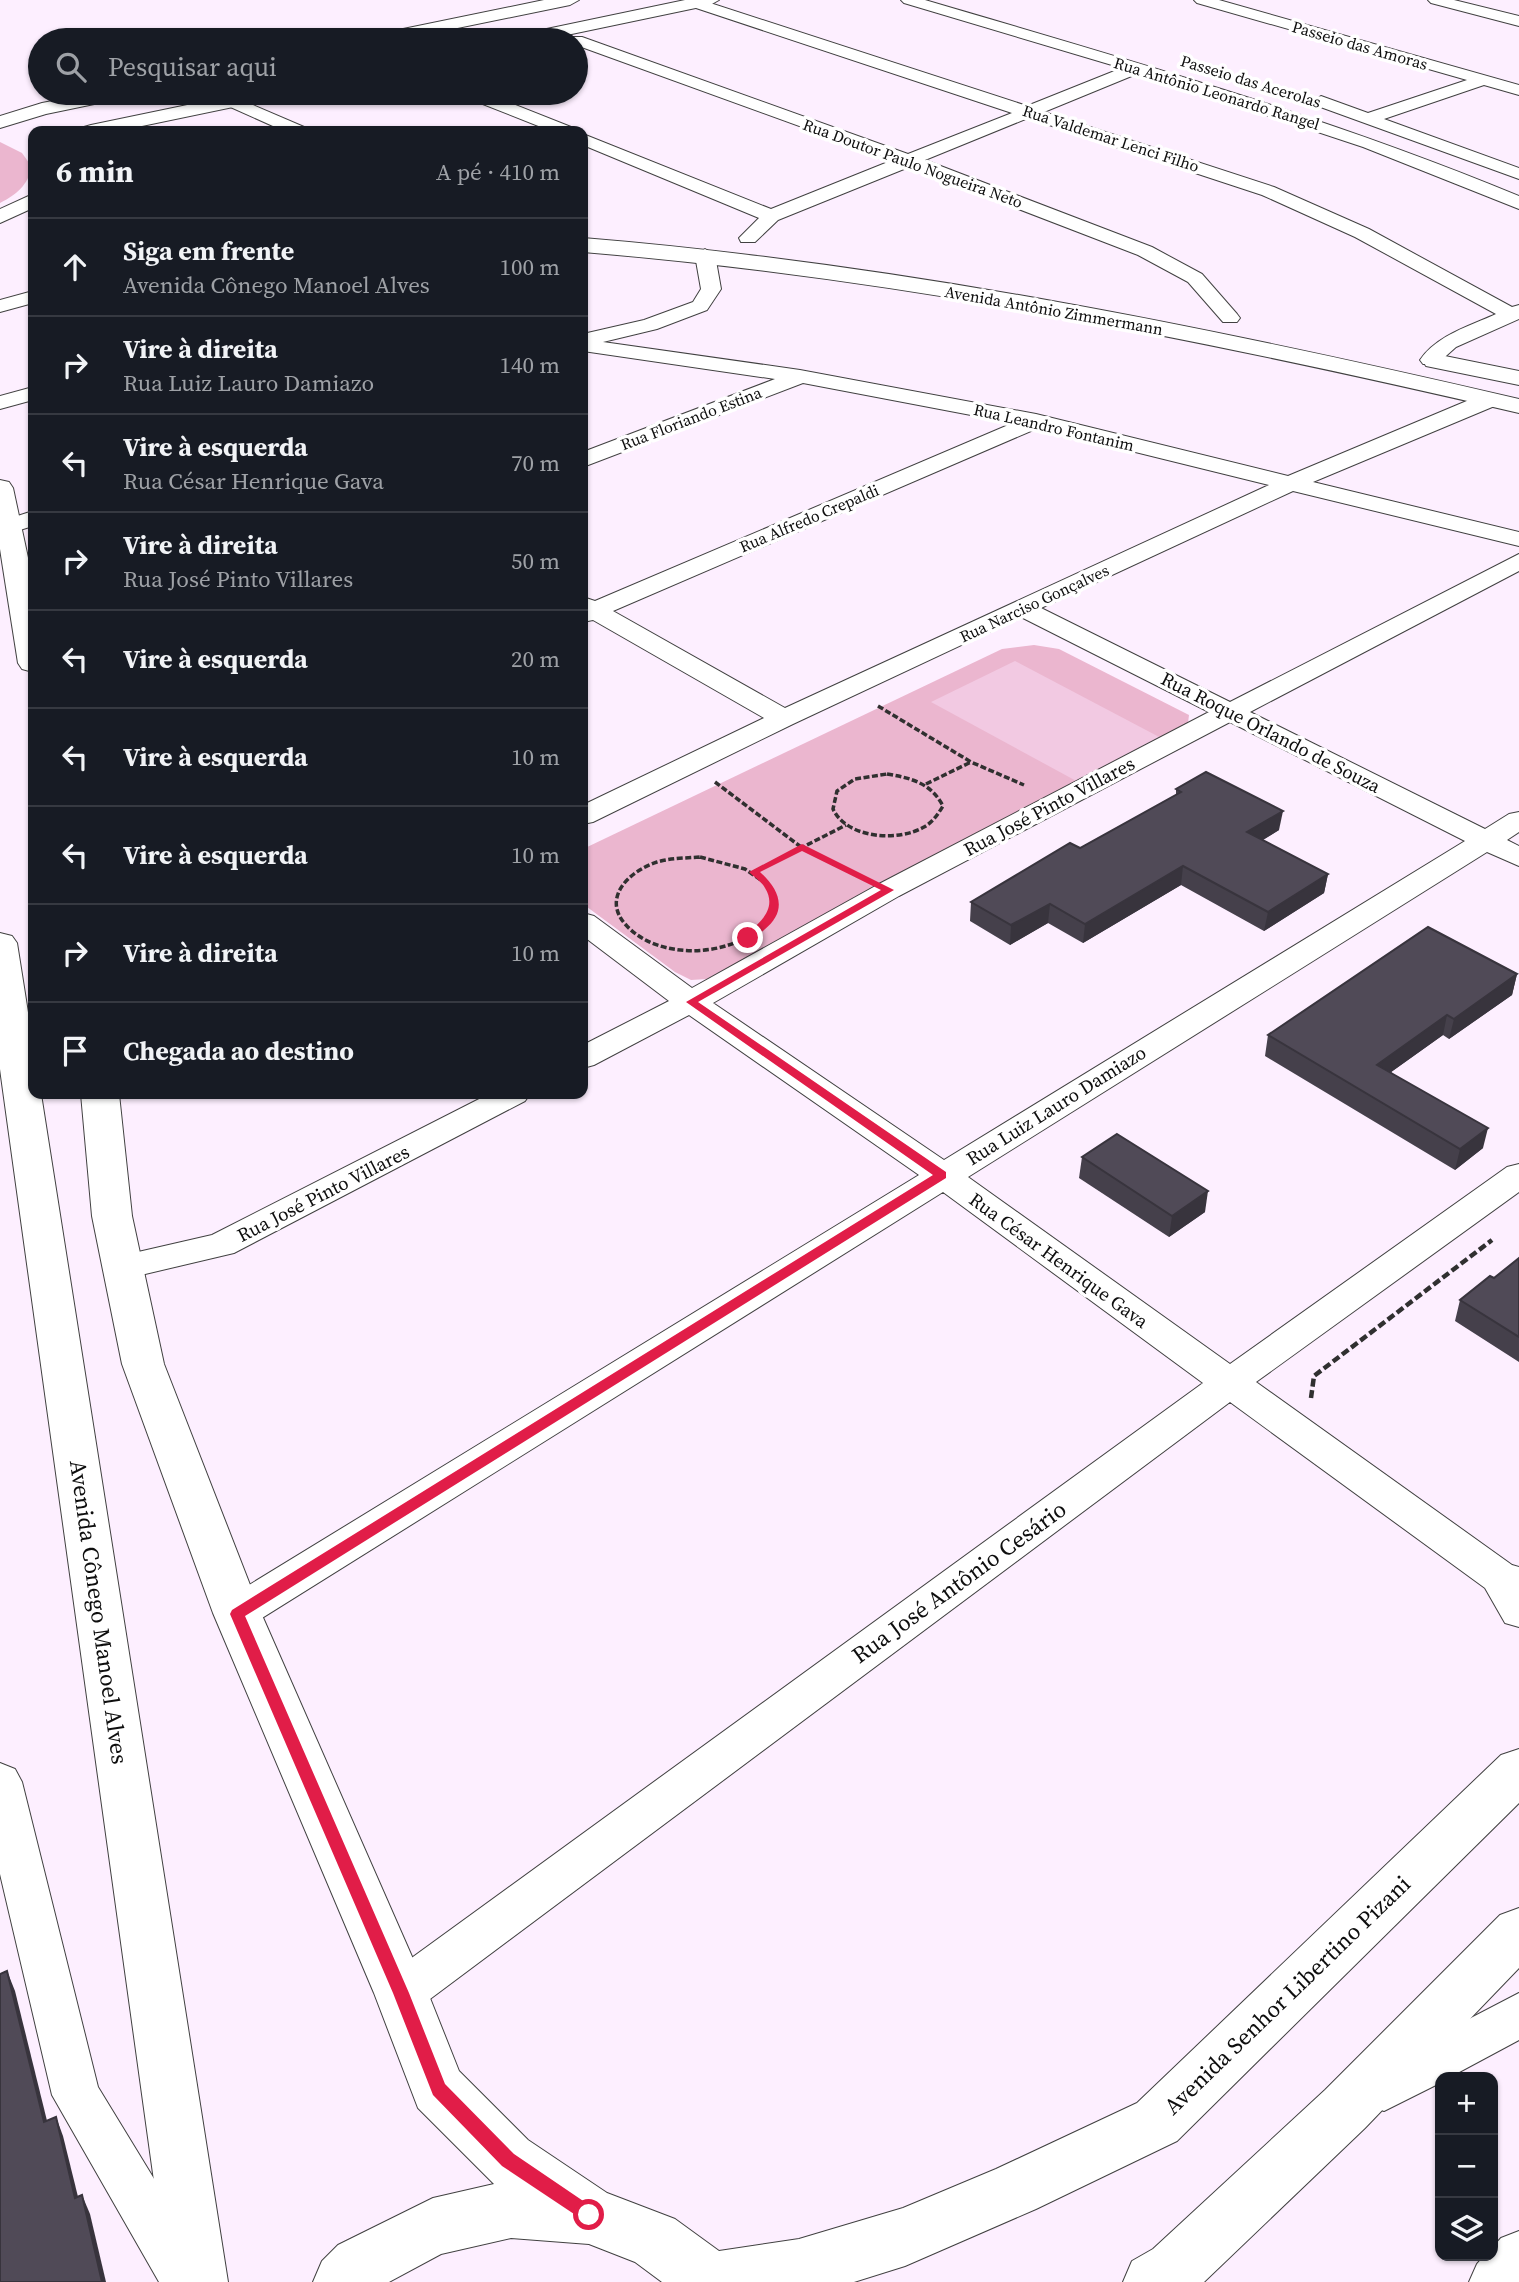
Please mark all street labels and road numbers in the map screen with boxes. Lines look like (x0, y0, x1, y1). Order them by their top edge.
street label: Passeio das Amoras (1290, 15, 1430, 75)
street label: Passeio das Acerolas (1178, 49, 1324, 113)
street label: Rua Antônio Leonardo Rangel (1111, 51, 1323, 135)
street label: Rua Valdemar Lenci Filho (1020, 99, 1202, 177)
street label: Rua Doutor Paulo Nogueira Neto (800, 113, 1026, 213)
street label: Avenida Antônio Zimmermann (943, 280, 1165, 340)
street label: Rua Floriando Estina (617, 381, 766, 455)
street label: Rua Leandro Fontanim (972, 398, 1136, 456)
street label: Rua Alfredo Crepaldi (736, 479, 882, 557)
street label: Rua Narciso Gonçalves (956, 559, 1112, 647)
street label: Rua Roque Orlando de Souza (1157, 665, 1386, 799)
street label: Rua José Pinto Villares (959, 750, 1139, 862)
street label: Rua Luiz Lauro Damiazo (961, 1039, 1151, 1171)
street label: Rua José Pinto Villares (232, 1138, 414, 1248)
street label: Rua César Henrique Gava (964, 1186, 1154, 1334)
street label: Avenida Cônego Manoel Alves (62, 1458, 136, 1766)
street label: Rua José Antônio Cesário (845, 1493, 1073, 1671)
street label: Avenida Senhor Libertino Pizani (1157, 1868, 1418, 2122)

